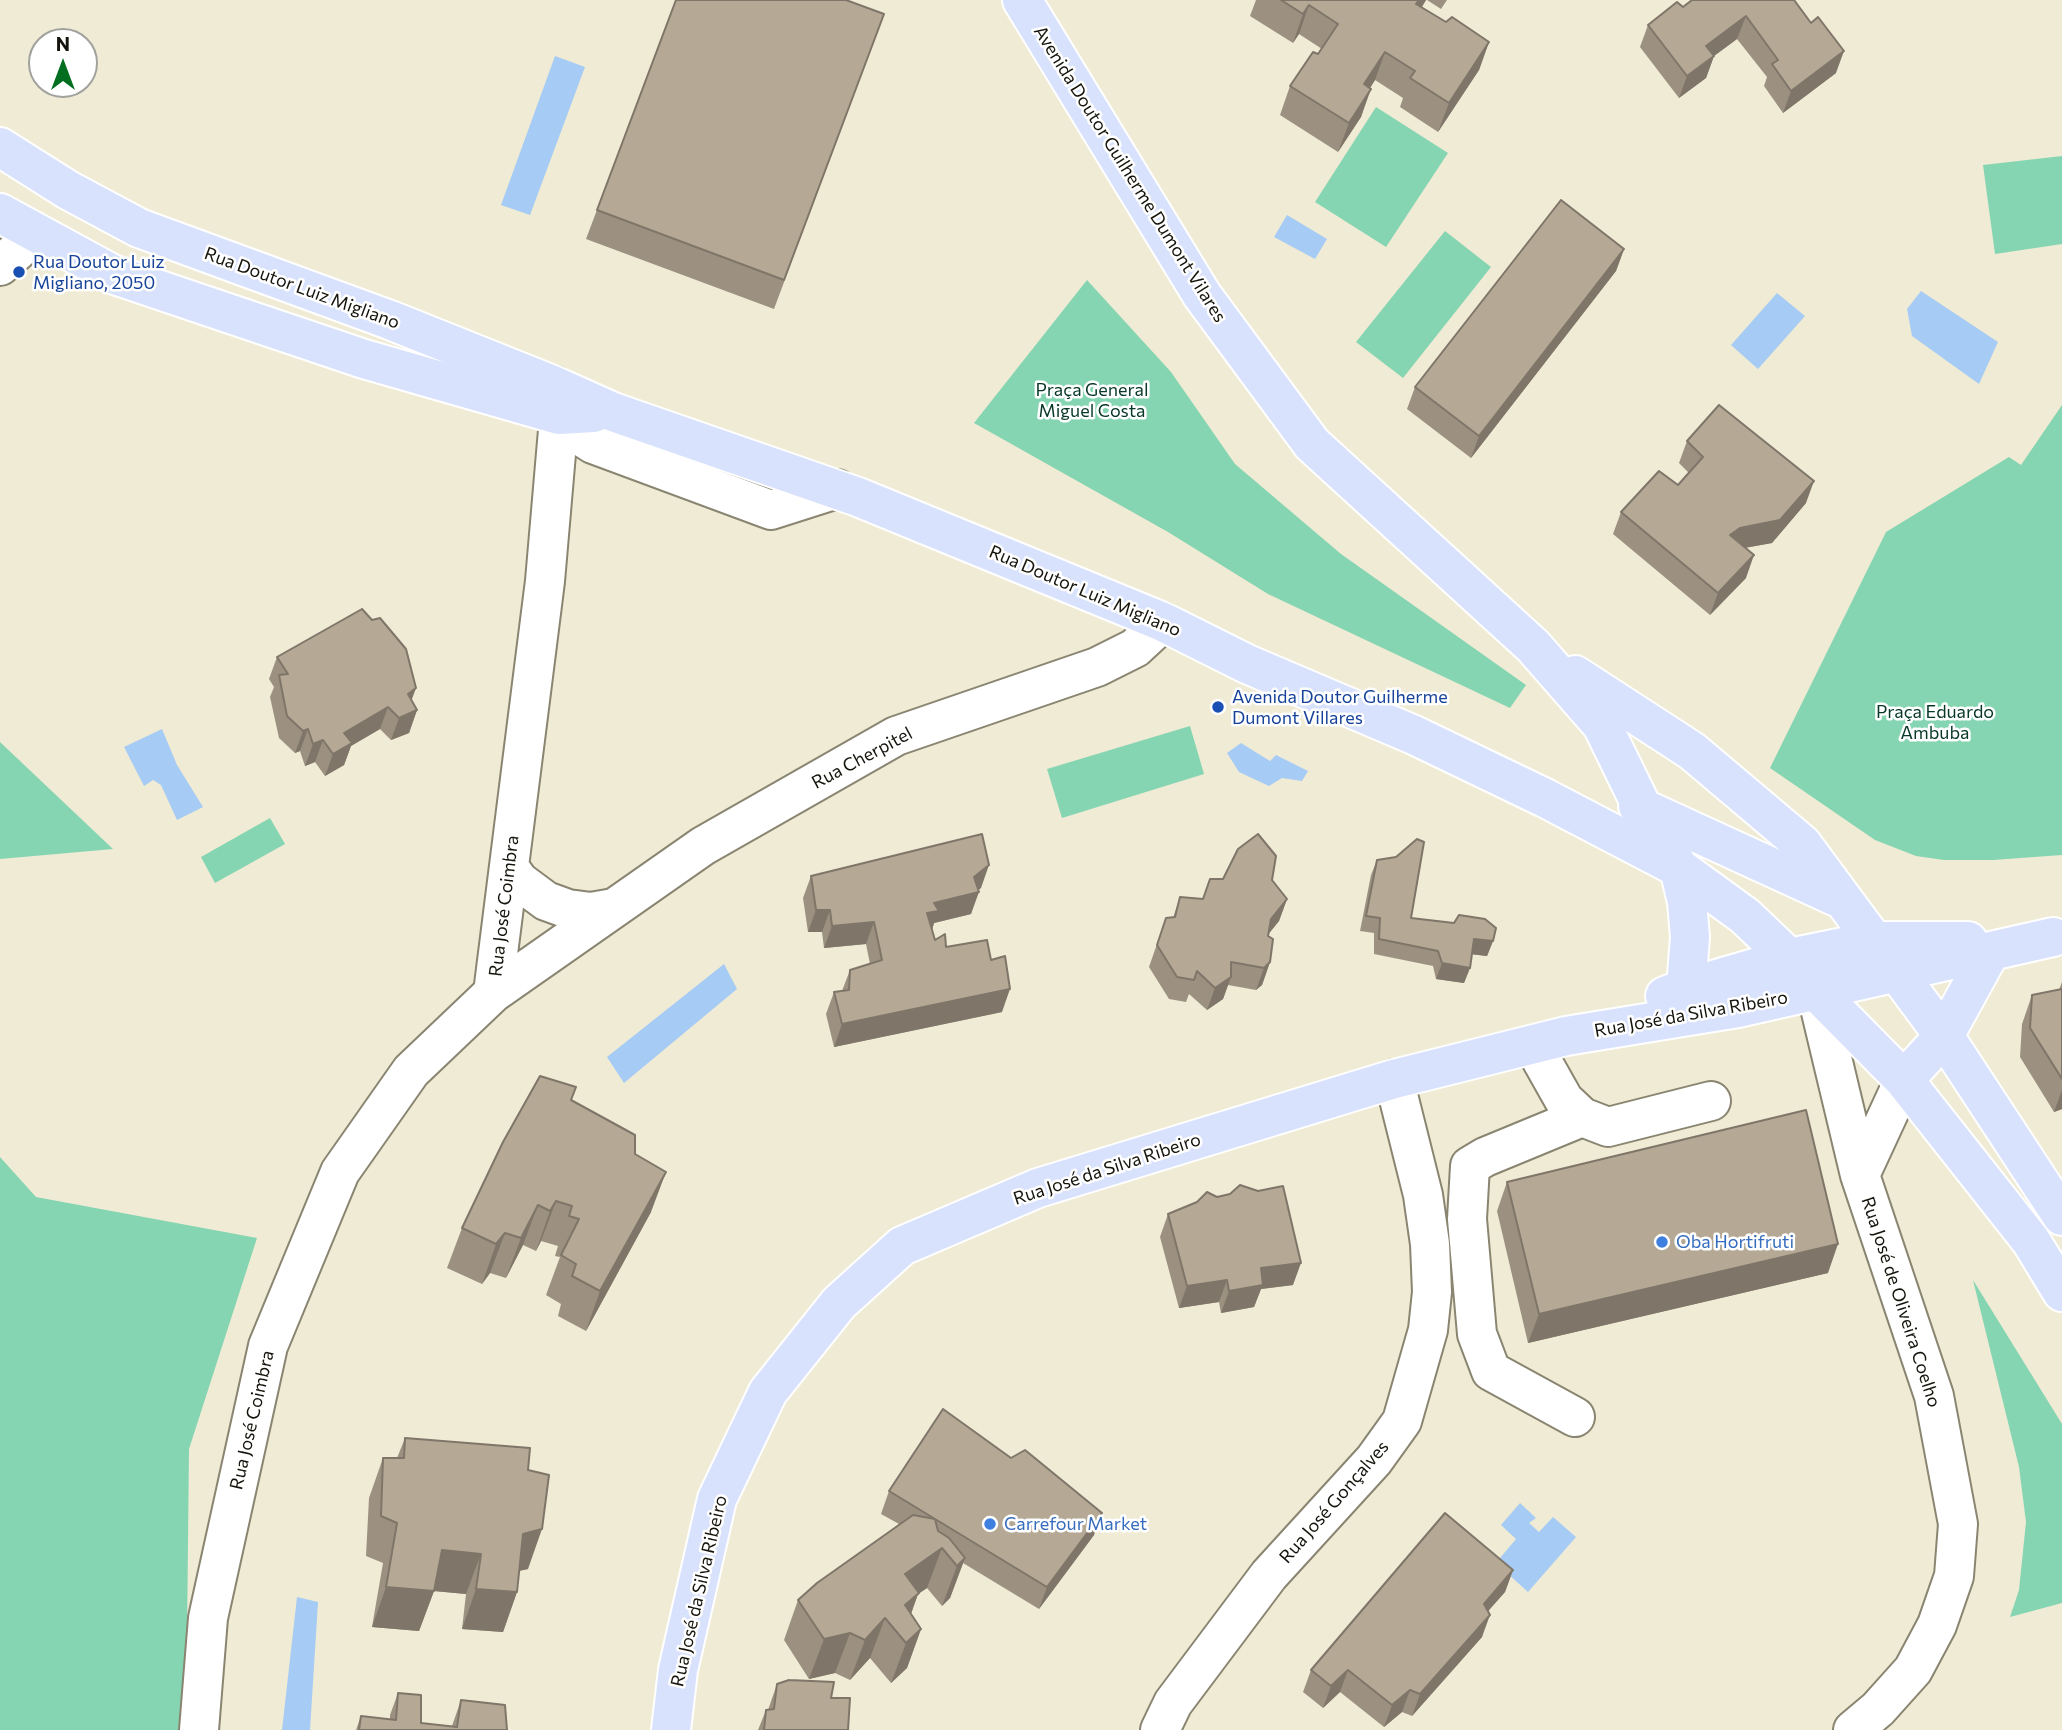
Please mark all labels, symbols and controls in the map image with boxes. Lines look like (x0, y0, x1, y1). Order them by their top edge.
street label: Avenida Doutor Guilherme Dumont Vilares (1029, 22, 1231, 326)
north arrow (28, 28, 98, 98)
text: N (56, 32, 70, 55)
street label: Rua Doutor Luiz Migliano (201, 243, 403, 333)
place label: Rua Doutor Luiz Migliano, 2050 (33, 251, 165, 294)
marker: Rua Doutor Luiz Migliano, 2050 (11, 264, 27, 280)
park label: Praça General Miguel Costa (1036, 379, 1148, 422)
street label: Rua Doutor Luiz Migliano (986, 541, 1184, 641)
place label: Avenida Doutor Guilherme Dumont Villares (1232, 686, 1448, 728)
marker: Avenida Doutor Guilherme Dumont Villares (1210, 699, 1226, 715)
park label: Praça Eduardo Ambuba (1876, 701, 1994, 744)
street label: Rua Cherpitel (808, 722, 916, 794)
street label: Rua José Coimbra (485, 834, 523, 978)
street label: Rua José da Silva Ribeiro (1593, 986, 1789, 1042)
street label: Rua José da Silva Ribeiro (1011, 1128, 1203, 1210)
street label: Rua José de Oliveira Coelho (1857, 1194, 1945, 1410)
place label: Oba Hortifruti (1676, 1231, 1794, 1253)
marker: Oba Hortifruti (1654, 1234, 1670, 1250)
street label: Rua José Coimbra (225, 1348, 279, 1492)
street label: Rua José Gonçalves (1275, 1436, 1393, 1568)
street label: Rua José da Silva Ribeiro (666, 1493, 732, 1689)
place label: Carrefour Market (1004, 1513, 1147, 1535)
marker: Carrefour Market (982, 1516, 998, 1532)

